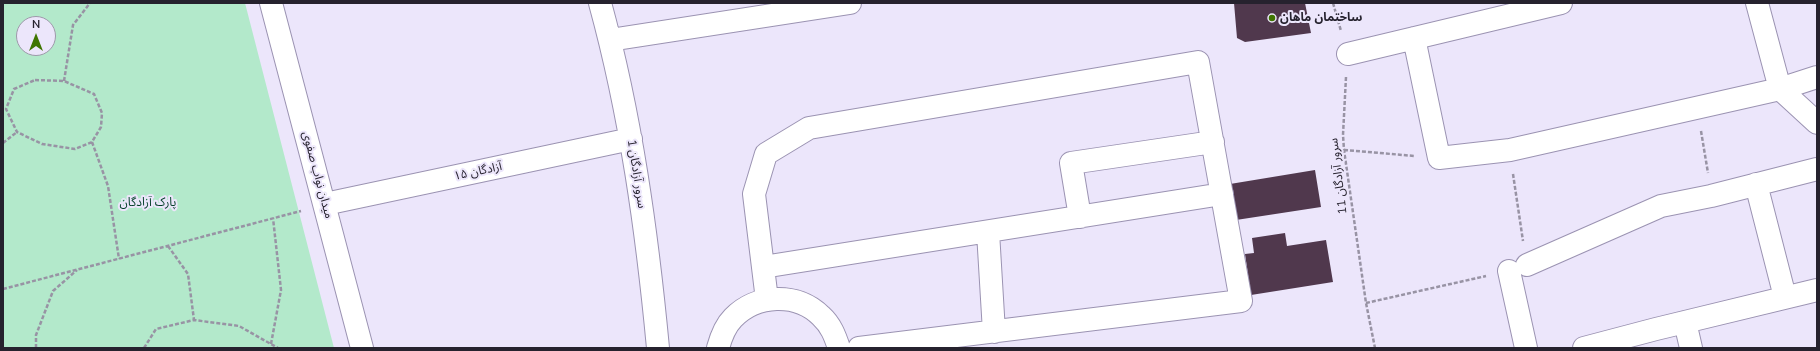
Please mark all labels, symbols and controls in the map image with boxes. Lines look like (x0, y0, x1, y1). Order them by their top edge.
place label: ساختمان ماهان (1280, 11, 1362, 25)
marker: ساختمان ماهان (1267, 13, 1277, 23)
north arrow (16, 16, 56, 56)
text: N (32, 17, 40, 32)
street label: میدان نواب صفوی (298, 130, 336, 220)
street label: سرور آزادگان 11 (1327, 137, 1351, 215)
street label: سرور آزادگان 1 (623, 139, 649, 209)
street label: آزادگان ۱۵ (453, 160, 503, 184)
park label: پارک آزادگان (120, 196, 176, 210)

